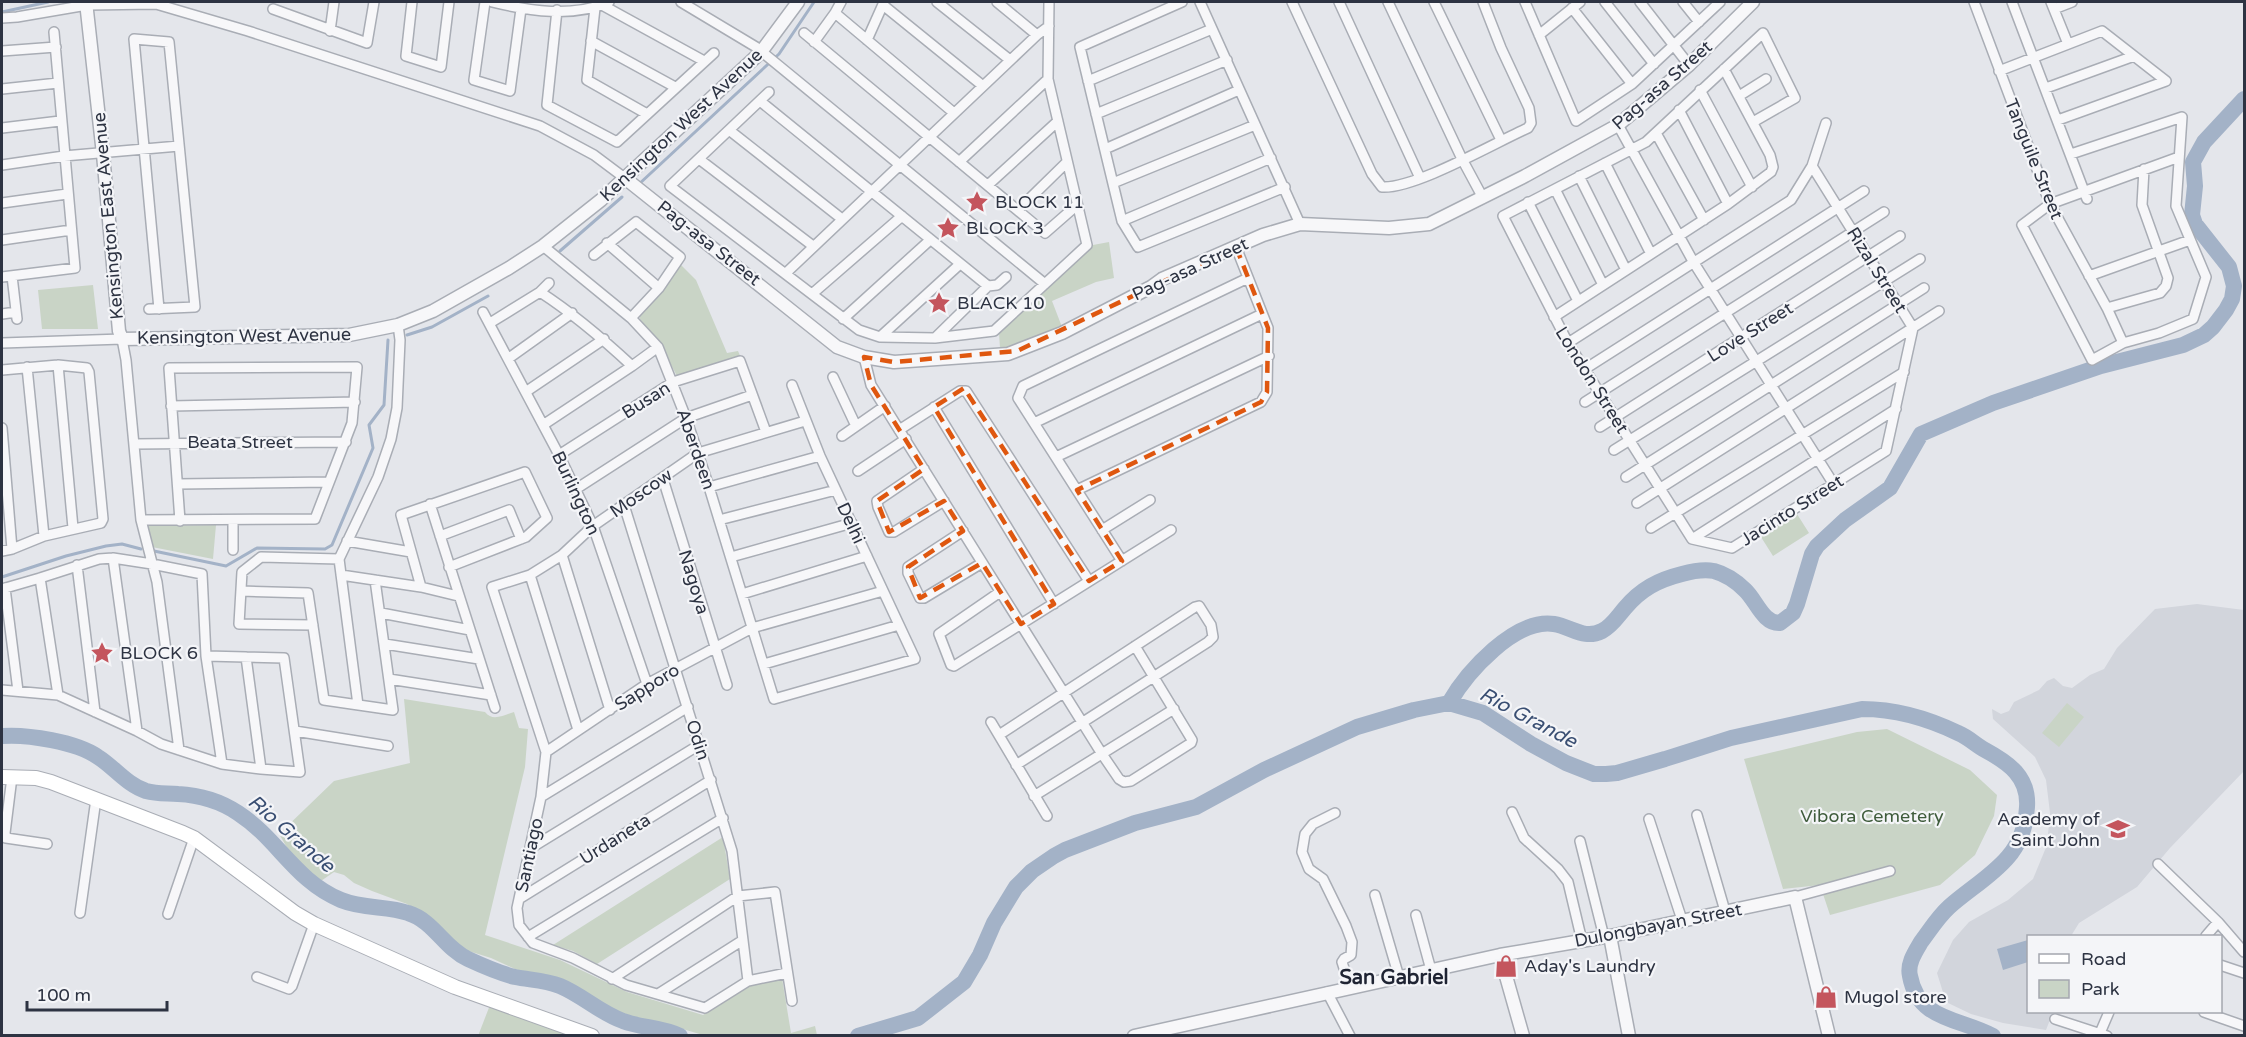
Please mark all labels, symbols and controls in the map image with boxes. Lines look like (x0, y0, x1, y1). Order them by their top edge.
street label: Pag-asa Street (1607, 35, 1717, 134)
street label: Kensington West Avenue (595, 44, 767, 206)
street label: Tanguile Street (2000, 95, 2068, 223)
street label: Kensington East Avenue (88, 111, 128, 321)
place icon: BLOCK 11 (964, 189, 990, 215)
place label: BLOCK 11 (995, 191, 1084, 213)
street label: Pag-asa Street (653, 196, 765, 290)
place icon: BLOCK 3 (935, 215, 961, 241)
place label: BLOCK 3 (966, 217, 1044, 239)
street label: Rizal Street (1842, 223, 1912, 317)
street label: Pag-asa Street (1129, 232, 1252, 305)
place icon: BLACK 10 (926, 290, 952, 316)
place label: BLACK 10 (957, 292, 1045, 314)
street label: Love Street (1703, 297, 1797, 367)
street label: Kensington West Avenue (137, 323, 351, 349)
street label: London Street (1550, 323, 1634, 438)
street label: Busan (618, 377, 674, 423)
street label: Aberdeen (672, 406, 720, 492)
street label: Beata Street (187, 431, 293, 453)
street label: Burlington (547, 447, 605, 539)
street label: Moscow (605, 464, 677, 522)
street label: Jacinto Street (1736, 470, 1848, 550)
street label: Delhi (832, 499, 870, 547)
street label: Nagoya (674, 547, 714, 617)
place icon: BLOCK 6 (89, 640, 115, 666)
place label: BLOCK 6 (120, 642, 198, 664)
street label: Sapporo (610, 658, 684, 716)
water label: Rio Grande (1475, 682, 1582, 754)
street label: Odin (681, 717, 715, 763)
water label: Rio Grande (243, 790, 340, 879)
park label: Vibora Cemetery (1800, 805, 1944, 827)
place label: Academy of Saint John (1997, 808, 2100, 851)
street label: Urdaneta (575, 809, 655, 869)
street label: Santiago (510, 816, 548, 894)
school or university icon: Academy of Saint John (2105, 816, 2131, 842)
street label: Dulongbayan Street (1572, 898, 1744, 952)
legend (2027, 935, 2222, 1013)
text: Road (2081, 948, 2126, 970)
shop icon: Aday's Laundry (1493, 953, 1519, 979)
place label: Aday's Laundry (1524, 955, 1656, 977)
district label: San Gabriel (1340, 966, 1448, 990)
scale bar (27, 974, 166, 1012)
text: Park (2081, 978, 2120, 1000)
text: 100 m (36, 984, 91, 1006)
shop icon: Mugol store (1813, 984, 1839, 1010)
place label: Mugol store (1844, 986, 1947, 1008)

